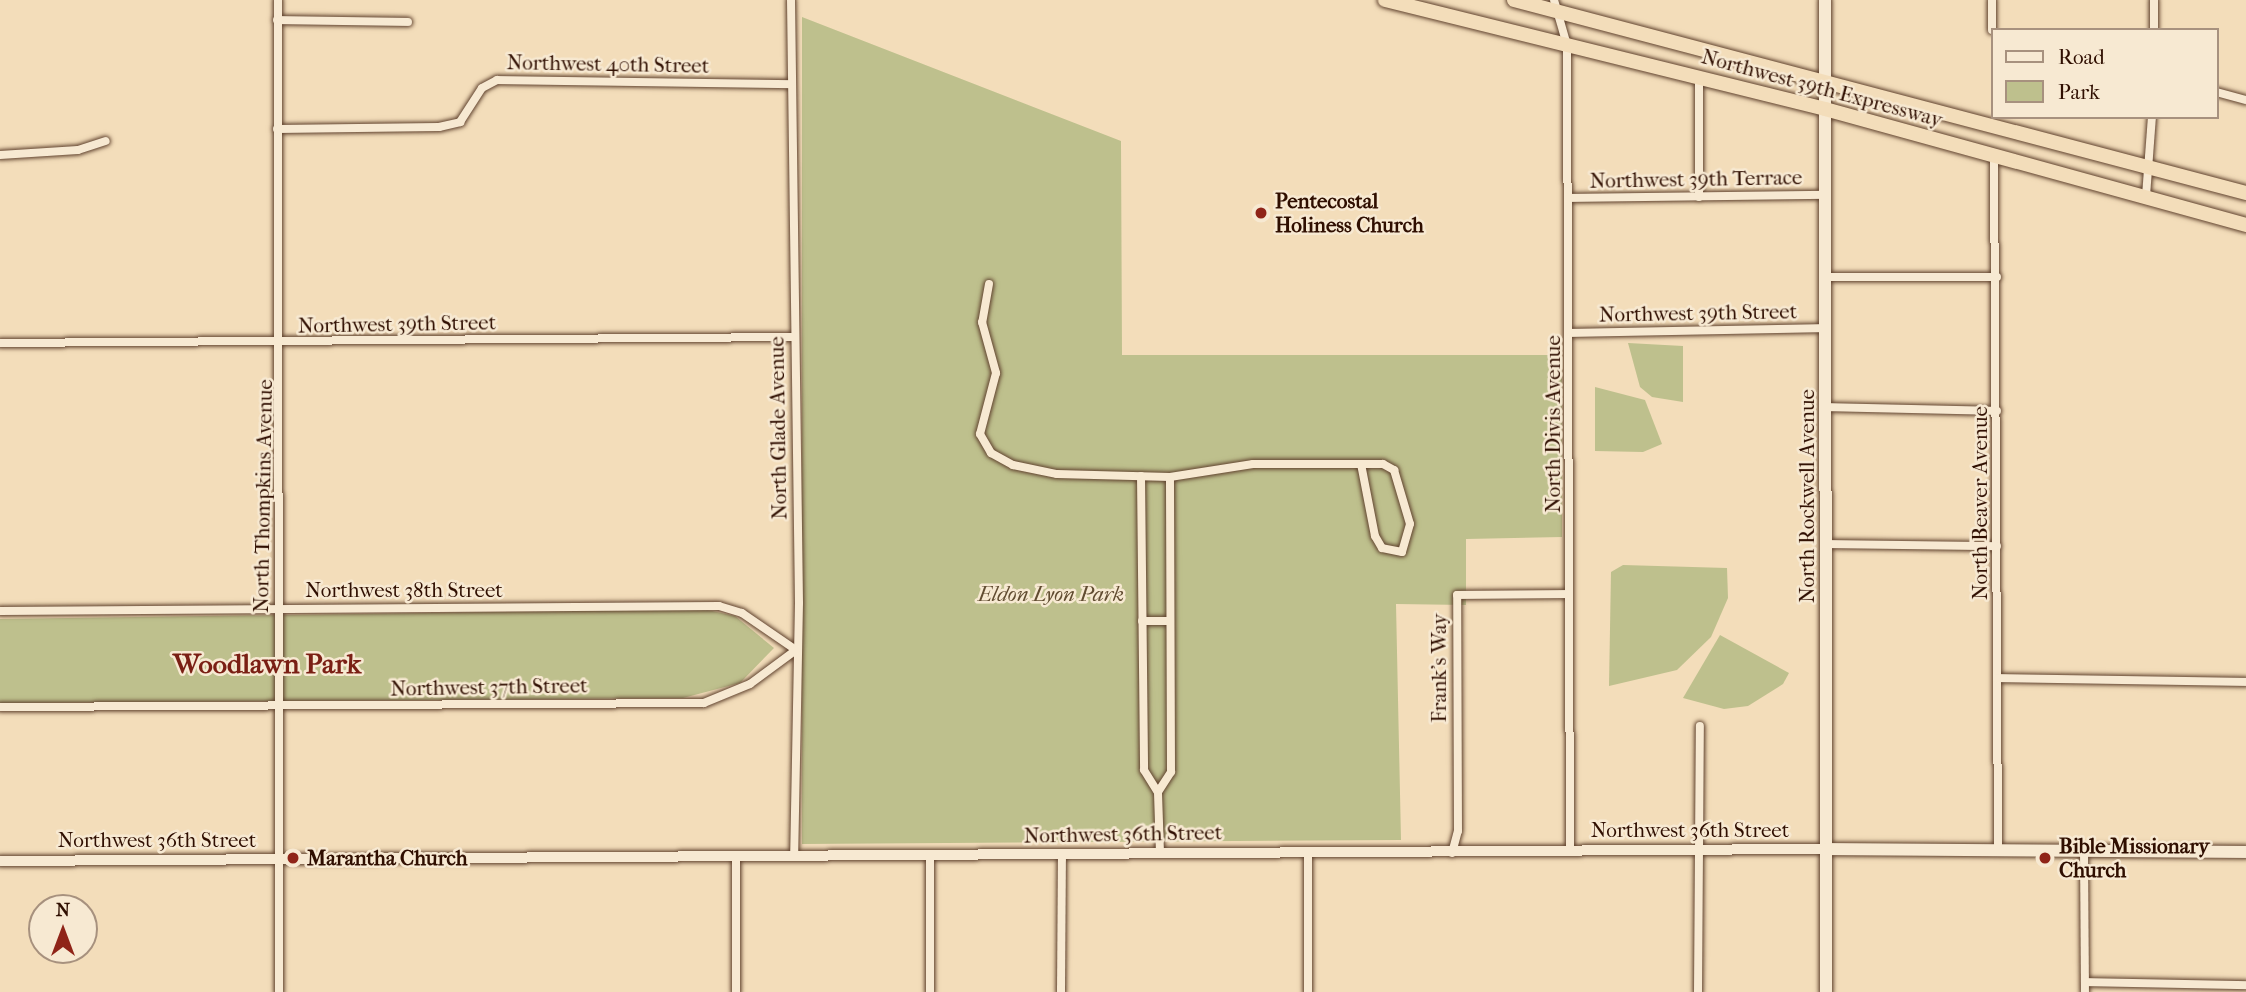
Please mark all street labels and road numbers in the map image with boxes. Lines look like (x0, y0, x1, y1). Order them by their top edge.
street label: Northwest 39th Expressway (1699, 44, 1945, 132)
street label: Northwest 40th Street (507, 50, 709, 78)
street label: Northwest 39th Terrace (1589, 165, 1803, 193)
street label: Northwest 39th Street (1599, 299, 1797, 327)
street label: Northwest 39th Street (298, 310, 496, 338)
street label: North Divis Avenue (1540, 335, 1566, 513)
street label: North Glade Avenue (764, 336, 792, 520)
street label: North Thompkins Avenue (248, 379, 278, 613)
street label: North Rockwell Avenue (1794, 389, 1820, 603)
street label: North Beaver Avenue (1967, 406, 1993, 600)
street label: Northwest 38th Street (305, 577, 503, 603)
street label: Frank's Way (1426, 613, 1452, 723)
street label: Northwest 37th Street (390, 673, 588, 701)
street label: Northwest 36th Street (1591, 817, 1789, 843)
street label: Northwest 36th Street (1024, 820, 1222, 848)
street label: Northwest 36th Street (58, 827, 256, 853)

